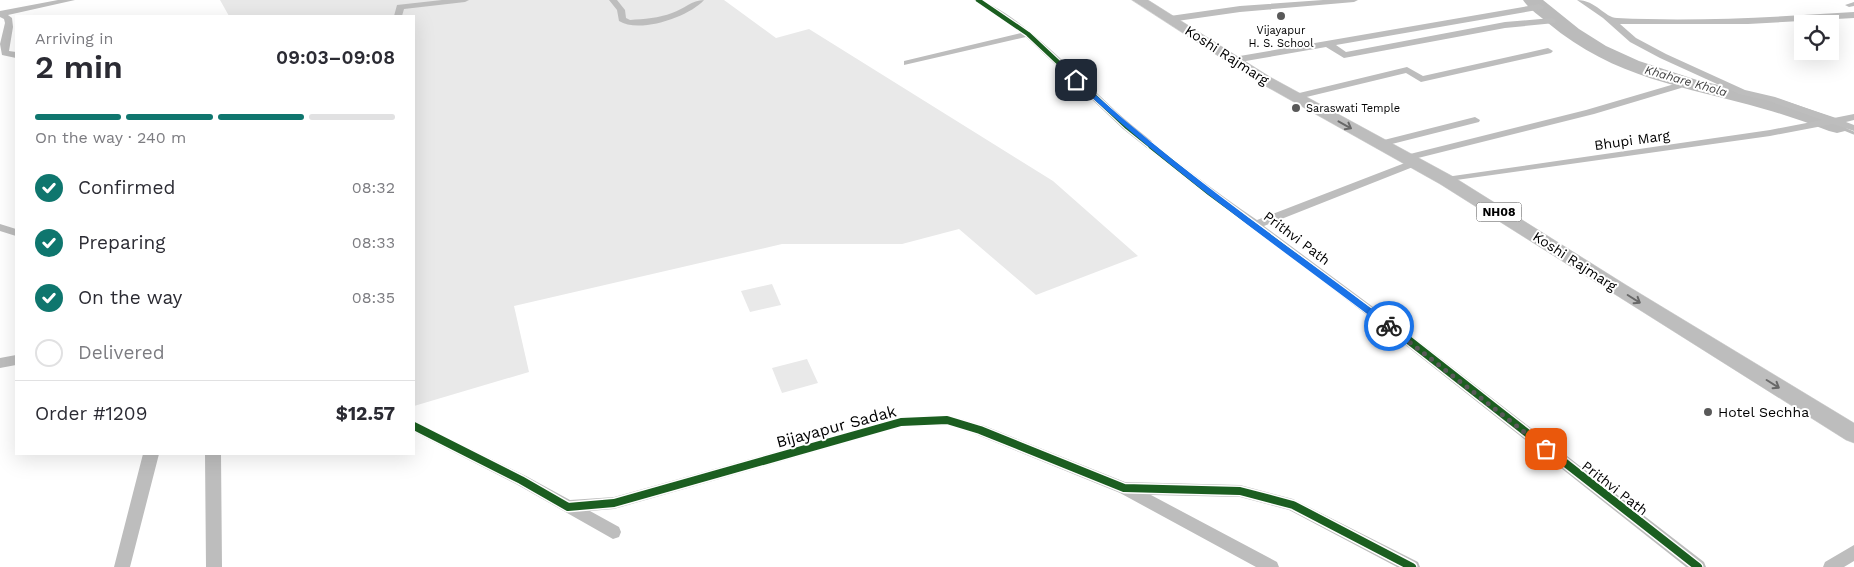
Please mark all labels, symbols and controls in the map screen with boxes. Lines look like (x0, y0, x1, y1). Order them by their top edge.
marker: Vijayapur H. S. School (1275, 10, 1287, 22)
map controls (1794, 15, 1839, 60)
button: locate (1794, 15, 1839, 60)
street label: Koshi Rajmarg (1182, 22, 1272, 88)
place label: Vijayapur H. S. School (1248, 24, 1314, 50)
text: Arriving in (35, 29, 113, 48)
text: 09:03–09:08 (276, 46, 395, 69)
text: 2 min (35, 48, 123, 86)
pin (1055, 59, 1097, 101)
water label: Khahare Khola (1643, 63, 1729, 100)
icon: home (1062, 66, 1090, 94)
marker: Saraswati Temple (1290, 102, 1302, 114)
place label: Saraswati Temple (1306, 102, 1400, 115)
one-way arrow (1338, 120, 1353, 130)
street label: Bhupi Marg (1593, 127, 1671, 153)
text: On the way · 240 m (35, 128, 186, 147)
icon: check (35, 174, 63, 202)
text: Confirmed (78, 176, 175, 199)
text: 08:32 (352, 178, 395, 197)
road number: NH08 (1476, 202, 1522, 222)
street label: Prithvi Path (1261, 208, 1333, 268)
street label: Koshi Rajmarg (1530, 228, 1620, 294)
icon: check (35, 229, 63, 257)
text: Preparing (78, 231, 165, 254)
text: 08:33 (352, 233, 395, 252)
icon: check (35, 284, 63, 312)
text: On the way (78, 286, 182, 309)
text: 08:35 (352, 288, 395, 307)
one-way arrow (1627, 294, 1641, 304)
courier (1364, 301, 1414, 351)
icon: bike (1375, 312, 1403, 340)
text: Delivered (78, 341, 165, 364)
one-way arrow (1765, 380, 1779, 390)
street label: Bijayapur Sadak (774, 401, 898, 452)
text: Order #1209 (35, 402, 147, 425)
text: $12.57 (336, 402, 395, 425)
place label: Hotel Sechha (1718, 404, 1809, 420)
marker: Hotel Sechha (1702, 406, 1714, 418)
pin (1525, 428, 1567, 470)
icon: bag (1532, 435, 1560, 463)
street label: Prithvi Path (1579, 457, 1651, 519)

